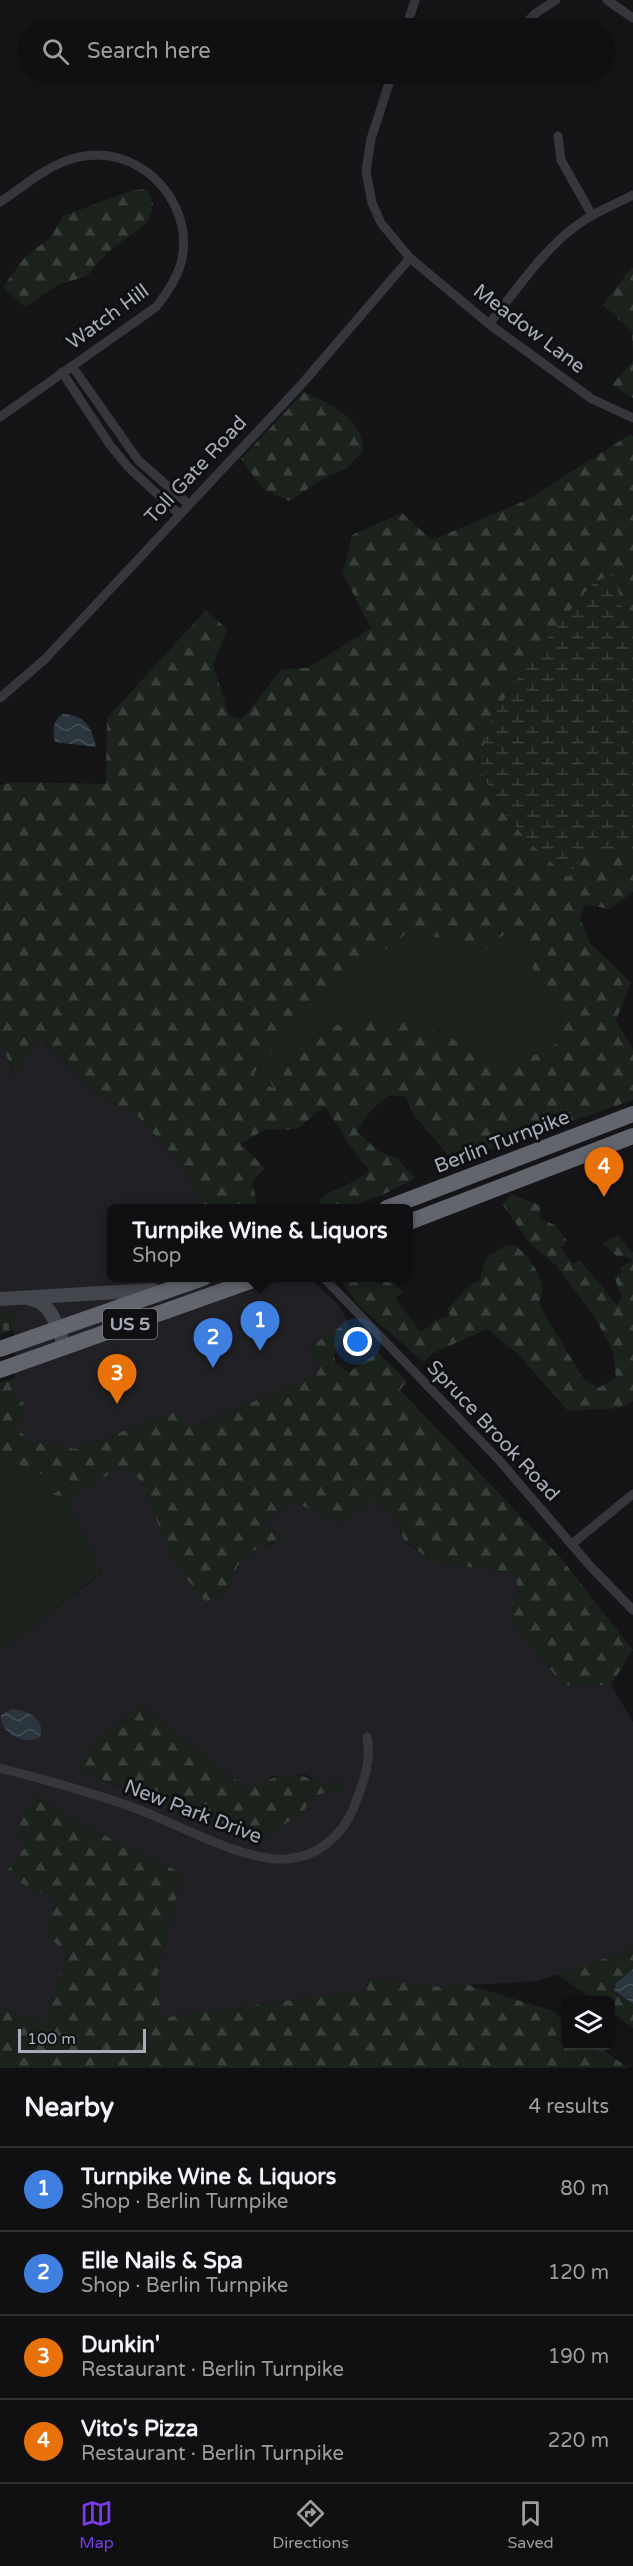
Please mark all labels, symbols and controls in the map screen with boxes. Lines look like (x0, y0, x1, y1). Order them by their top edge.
search box (18, 18, 615, 84)
icon: search (39, 35, 72, 68)
text: Search here (87, 38, 211, 64)
street label: Watch Hill (62, 279, 154, 355)
street label: Meadow Lane (468, 279, 590, 379)
street label: Toll Gate Road (140, 411, 252, 529)
street label: Berlin Turnpike (431, 1105, 573, 1179)
pin: 4 (584, 1148, 624, 1197)
popup (107, 1204, 413, 1282)
text: Turnpike Wine & Liquors (132, 1218, 388, 1244)
text: Shop (132, 1244, 181, 1268)
pin: 1 (240, 1302, 280, 1351)
road number: US 5 (103, 1309, 157, 1339)
pin: 2 (194, 1318, 232, 1368)
your location (343, 1327, 372, 1356)
pin: 3 (98, 1354, 136, 1404)
street label: Spruce Brook Road (422, 1356, 564, 1506)
street label: New Park Drive (121, 1775, 265, 1849)
map controls (561, 1996, 615, 2050)
button: layers (561, 1996, 615, 2050)
scale bar (18, 2026, 146, 2054)
text: 100 m (27, 2029, 76, 2049)
text: Nearby (24, 2092, 114, 2123)
text: 4 results (529, 2095, 609, 2119)
text: Turnpike Wine & Liquors (81, 2164, 336, 2190)
text: 1 (37, 2177, 50, 2201)
text: 80 m (560, 2177, 609, 2201)
text: Shop · Berlin Turnpike (81, 2190, 288, 2214)
text: Elle Nails & Spa (81, 2248, 243, 2274)
text: 2 (37, 2261, 50, 2285)
text: 120 m (548, 2261, 609, 2285)
text: Shop · Berlin Turnpike (81, 2274, 288, 2298)
text: Dunkin' (81, 2332, 160, 2358)
text: 3 (37, 2345, 50, 2369)
text: 190 m (548, 2345, 609, 2369)
text: Restaurant · Berlin Turnpike (81, 2358, 344, 2382)
text: Vito's Pizza (81, 2416, 198, 2442)
text: 4 (37, 2429, 50, 2453)
text: 220 m (548, 2429, 609, 2453)
text: Restaurant · Berlin Turnpike (81, 2442, 344, 2466)
tab: Map (79, 2497, 114, 2553)
tab: Directions (272, 2497, 349, 2553)
tab: Saved (507, 2497, 554, 2553)

